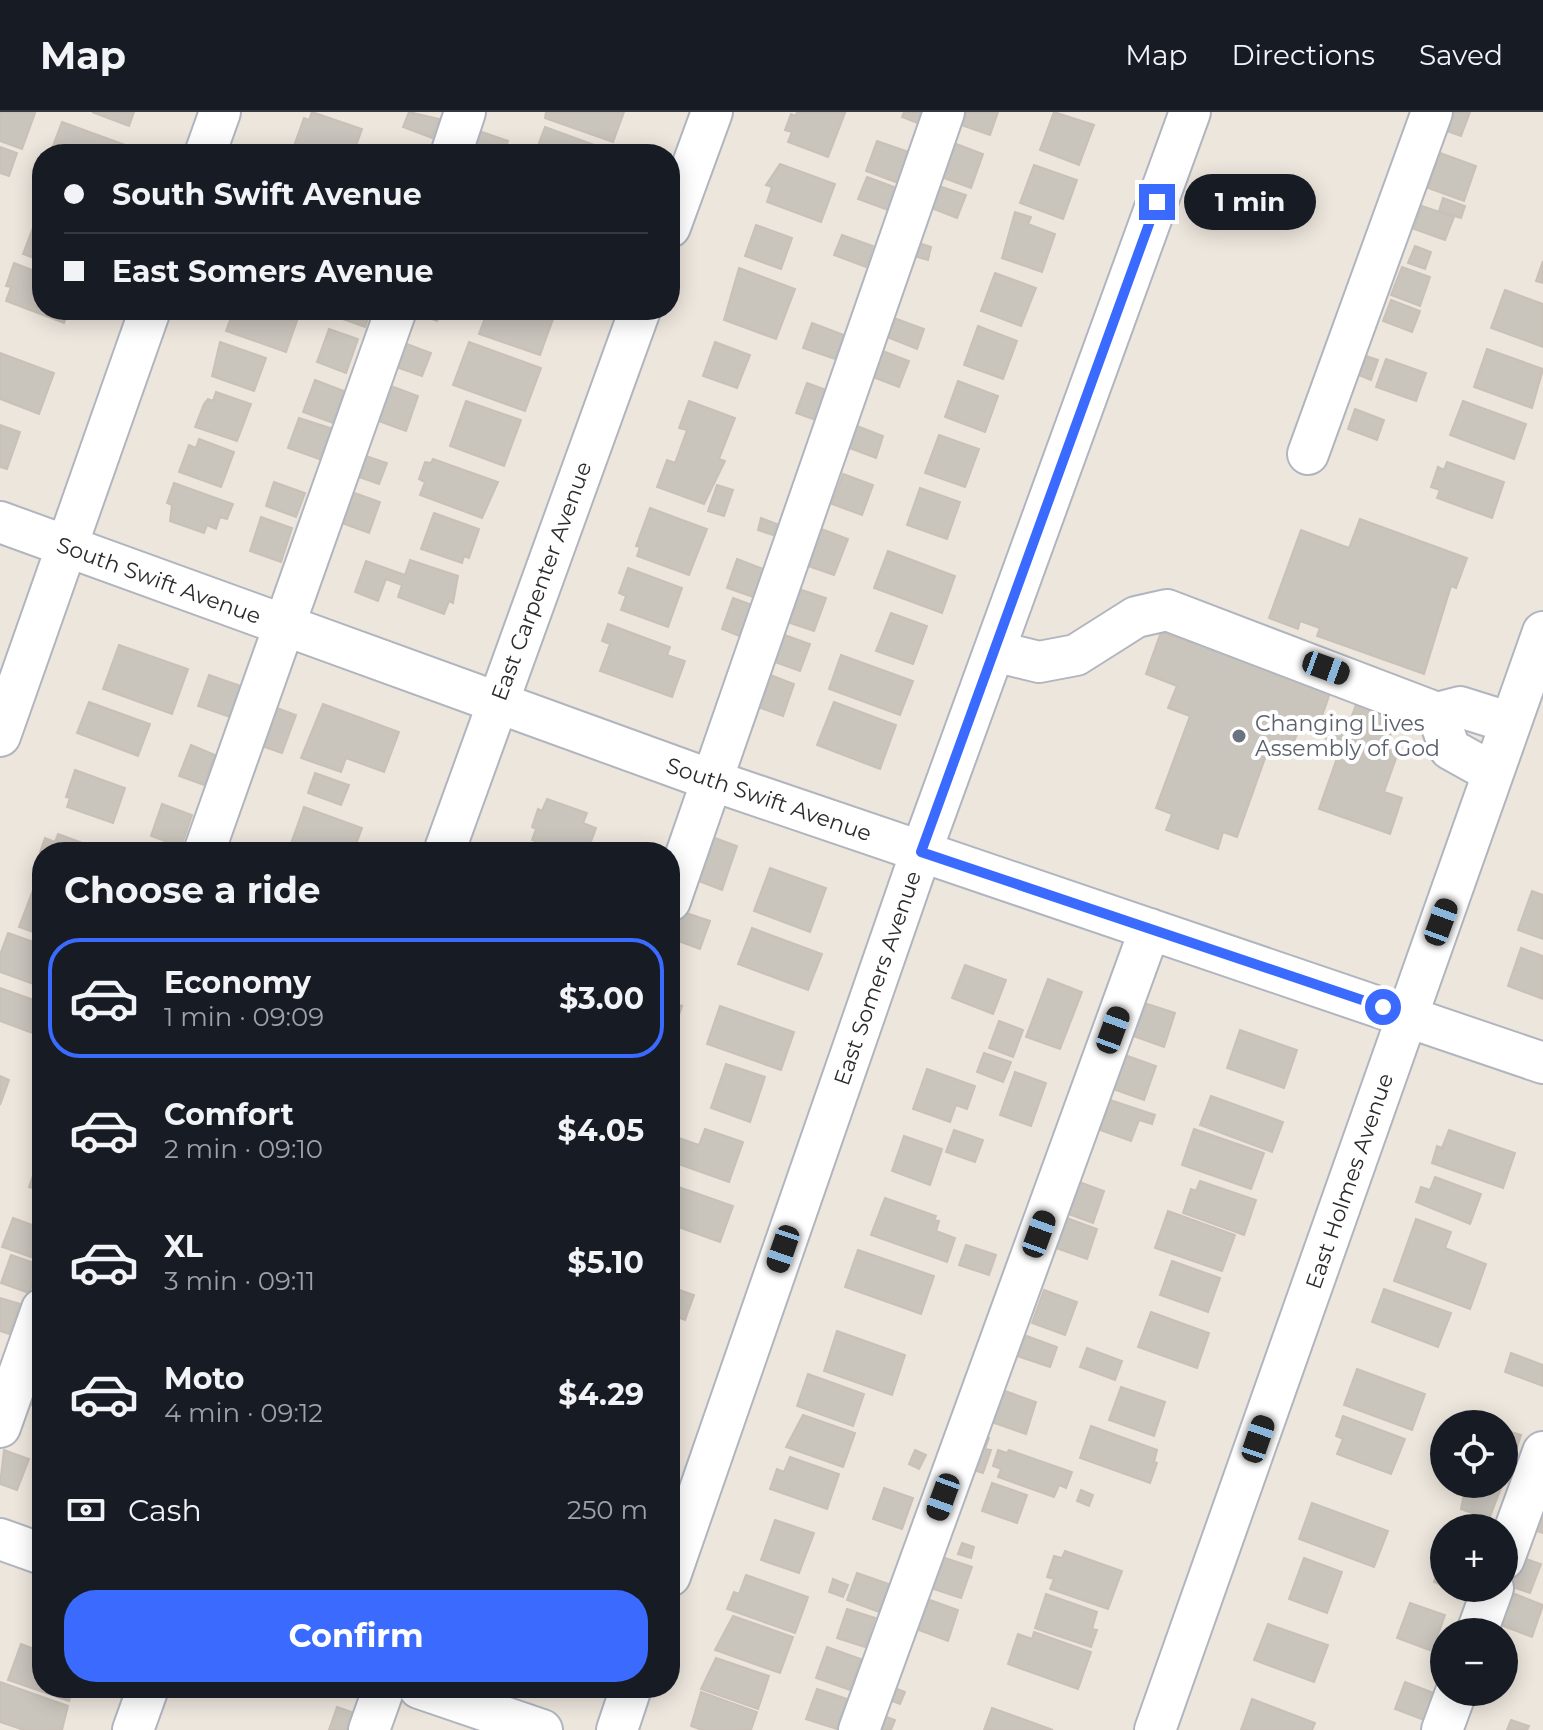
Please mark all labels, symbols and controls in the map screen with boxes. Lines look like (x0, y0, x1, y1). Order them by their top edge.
text: Map (40, 32, 126, 79)
text: Map (1125, 38, 1187, 72)
text: Directions (1231, 38, 1375, 72)
text: Saved (1419, 38, 1503, 72)
callout: 1 min (1185, 174, 1317, 230)
text: South Swift Avenue (112, 176, 422, 213)
route end (1139, 184, 1175, 220)
text: 1 min (1215, 186, 1285, 218)
text: East Somers Avenue (112, 253, 434, 290)
street label: East Carpenter Avenue (486, 458, 597, 704)
street label: South Swift Avenue (53, 531, 265, 630)
car (1299, 649, 1353, 687)
place label: Changing Lives Assembly of God (1255, 710, 1440, 762)
marker: Changing Lives Assembly of God (1230, 727, 1248, 745)
street label: South Swift Avenue (663, 752, 875, 847)
street label: East Somers Avenue (828, 867, 927, 1089)
text: Choose a ride (64, 868, 321, 912)
car (1422, 895, 1460, 949)
icon: car (68, 962, 140, 1034)
text: Economy (164, 964, 311, 1001)
text: $3.00 (559, 980, 644, 1017)
route start (1365, 989, 1401, 1025)
text: 1 min · 09:09 (164, 1001, 324, 1033)
car (1094, 1003, 1132, 1057)
street label: East Holmes Avenue (1300, 1070, 1399, 1293)
icon: car (68, 1094, 140, 1166)
text: Comfort (164, 1096, 294, 1133)
text: $4.05 (558, 1112, 644, 1149)
text: 2 min · 09:10 (164, 1133, 323, 1165)
car (1020, 1207, 1058, 1261)
car (764, 1222, 802, 1276)
icon: car (68, 1226, 140, 1298)
text: XL (164, 1228, 203, 1265)
text: $5.10 (568, 1244, 644, 1281)
text: 3 min · 09:11 (164, 1265, 315, 1297)
icon: car (68, 1358, 140, 1430)
text: Moto (164, 1360, 245, 1397)
text: $4.29 (558, 1376, 644, 1413)
text: 4 min · 09:12 (164, 1397, 323, 1429)
map controls (1430, 1410, 1518, 1706)
button: locate (1430, 1410, 1518, 1498)
car (1239, 1412, 1277, 1466)
car (924, 1470, 962, 1524)
icon: cash (64, 1488, 108, 1532)
text: Cash (128, 1492, 202, 1529)
text: 250 m (567, 1494, 648, 1526)
button: + (1430, 1514, 1518, 1602)
button: Confirm (64, 1590, 648, 1682)
button: − (1430, 1618, 1518, 1706)

